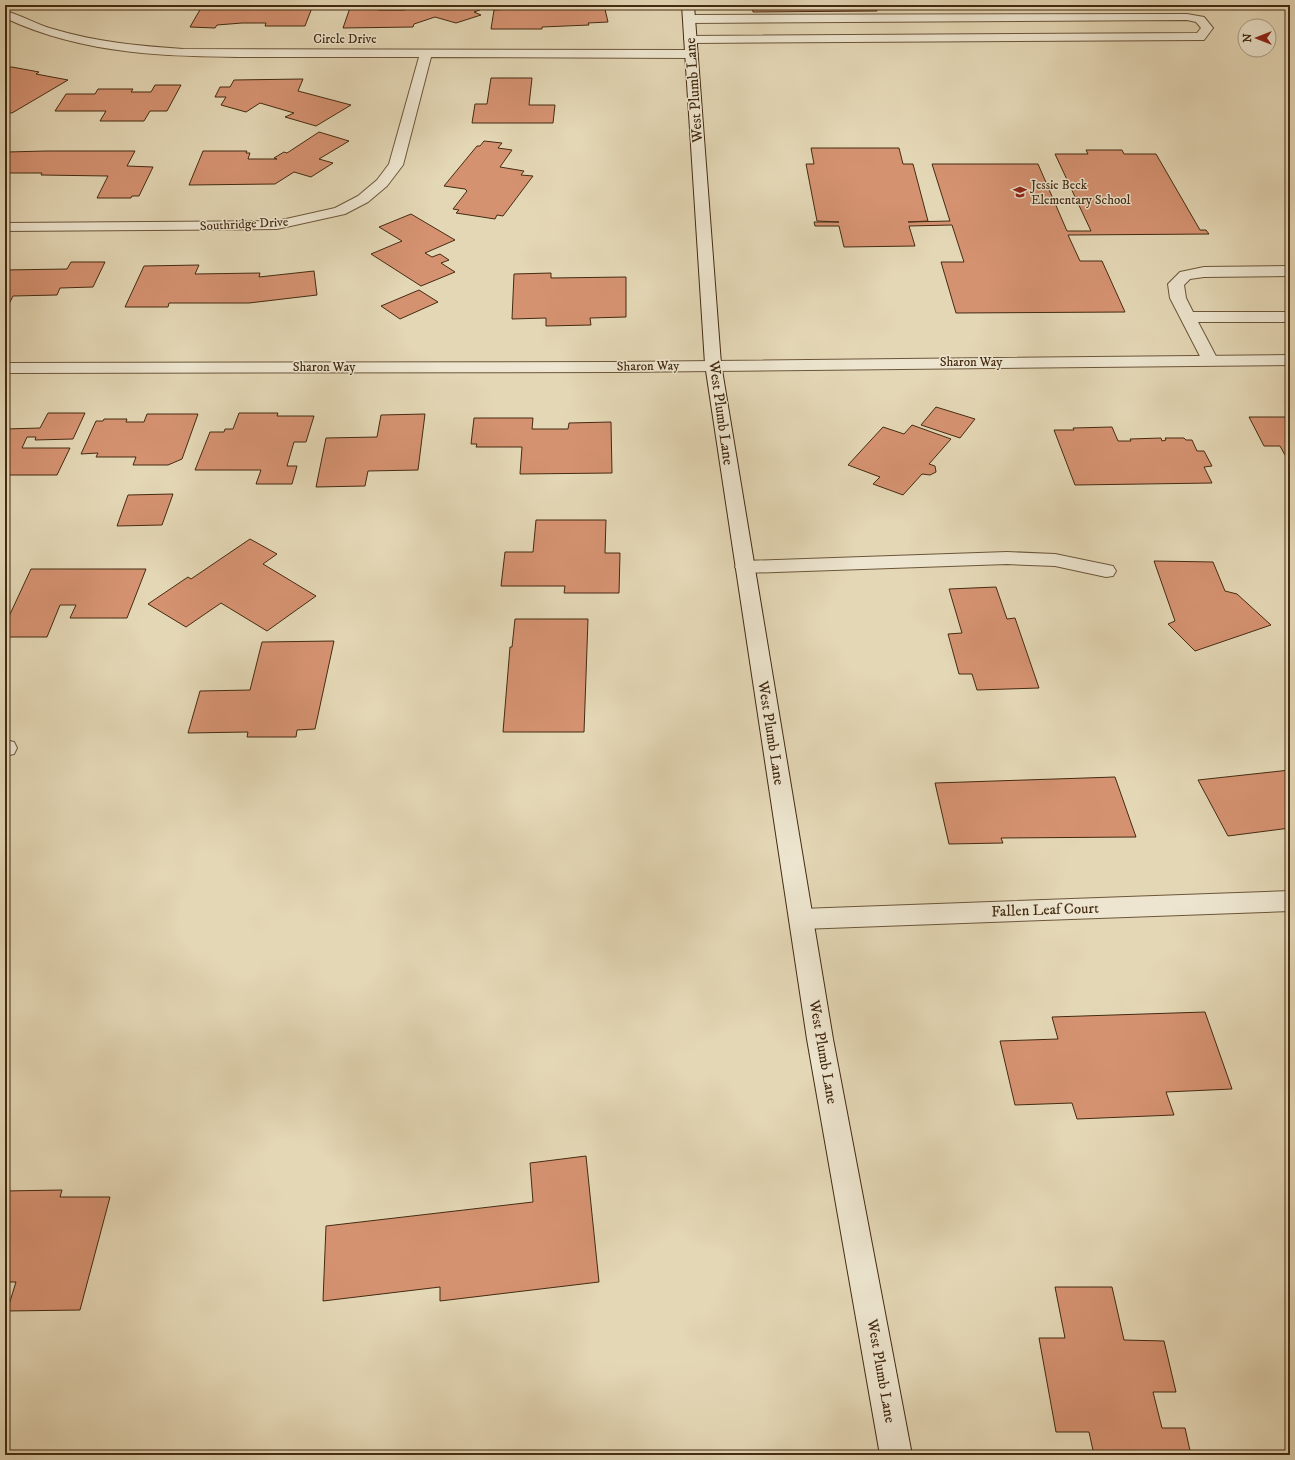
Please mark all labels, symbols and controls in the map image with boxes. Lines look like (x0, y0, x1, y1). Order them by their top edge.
north arrow (1237, 18, 1277, 58)
street label: Circle Drive (313, 31, 377, 47)
text: N (1241, 33, 1255, 43)
street label: West Plumb Lane (681, 37, 707, 144)
place label: Jessie Beck Elementary School (1030, 177, 1131, 208)
school or university icon: Jessie Beck Elementary School (1012, 184, 1028, 200)
street label: Southridge Drive (199, 214, 289, 234)
street label: Sharon Way (940, 354, 1003, 370)
street label: Sharon Way (617, 357, 680, 375)
street label: Sharon Way (293, 359, 356, 375)
street label: West Plumb Lane (704, 359, 738, 466)
street label: West Plumb Lane (753, 679, 789, 786)
street label: Fallen Leaf Court (991, 899, 1099, 921)
street label: West Plumb Lane (804, 998, 841, 1105)
street label: West Plumb Lane (862, 1317, 899, 1424)

